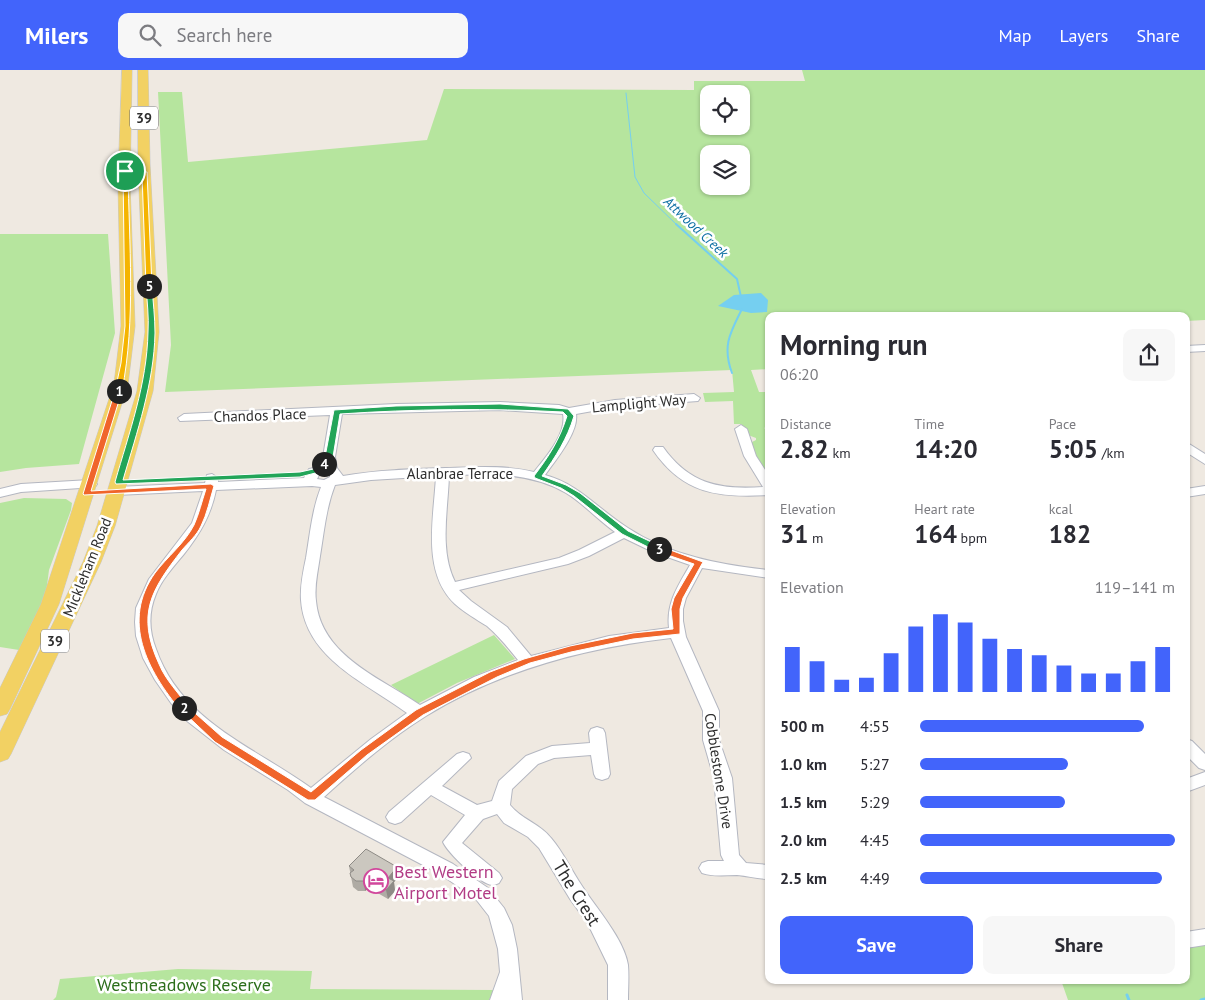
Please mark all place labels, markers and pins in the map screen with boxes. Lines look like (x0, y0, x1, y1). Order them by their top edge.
pin (104, 150, 146, 192)
pin: 5 (136, 274, 162, 298)
pin: 1 (106, 378, 132, 404)
pin: 4 (312, 452, 336, 476)
pin: 3 (646, 536, 672, 562)
pin: 2 (172, 696, 196, 720)
place label: Best Western Airport Motel (394, 860, 497, 904)
hotel icon: Best Western Airport Motel (363, 868, 389, 894)

